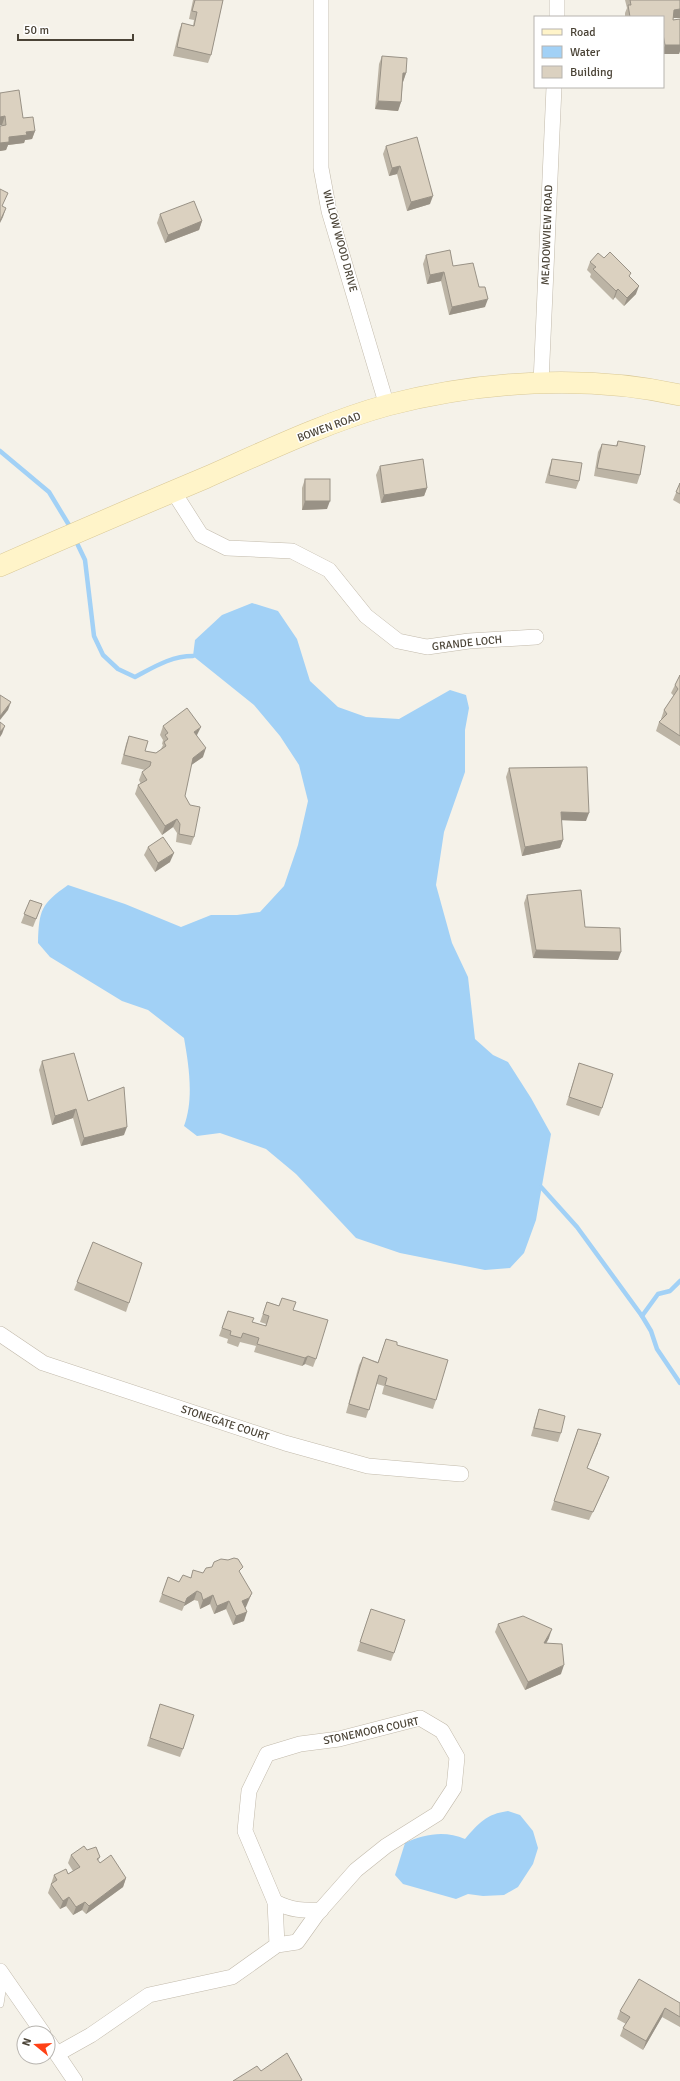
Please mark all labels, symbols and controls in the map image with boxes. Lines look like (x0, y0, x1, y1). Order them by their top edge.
scale bar (18, 16, 133, 42)
legend (534, 16, 664, 88)
text: 50 m (24, 23, 49, 38)
text: Road (570, 25, 596, 40)
text: Water (570, 45, 601, 60)
text: Building (570, 65, 613, 80)
street label: MEADOWVIEW ROAD (539, 185, 555, 285)
street label: WILLOW WOOD DRIVE (320, 188, 360, 294)
street label: BOWEN ROAD (295, 409, 363, 445)
street label: GRANDE LOCH (431, 633, 503, 653)
street label: STONEGATE COURT (179, 1403, 271, 1444)
street label: STONEMOOR COURT (322, 1714, 421, 1747)
north arrow (16, 2025, 56, 2065)
text: N (20, 2036, 34, 2048)

